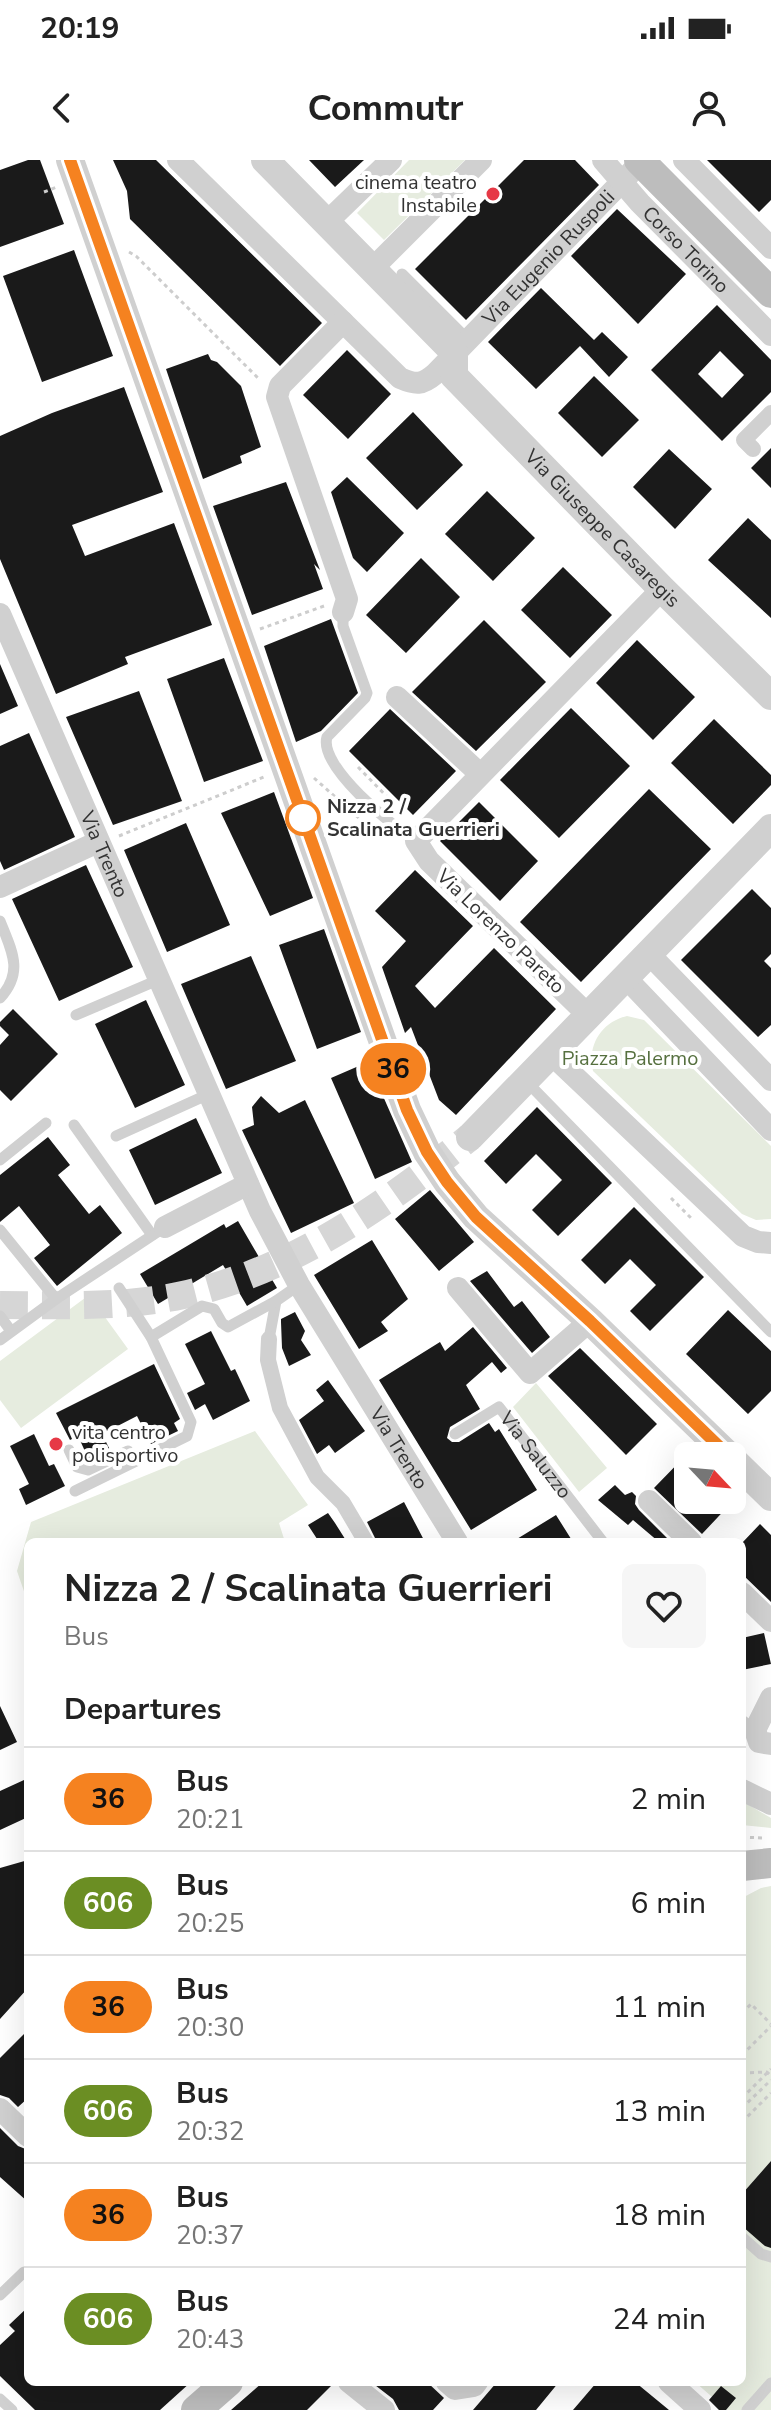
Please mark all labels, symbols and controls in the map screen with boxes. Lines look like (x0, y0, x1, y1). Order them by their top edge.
text: 20:19 (40, 8, 119, 49)
text: Commutr (308, 84, 463, 133)
icon: back (40, 86, 84, 130)
icon: person (687, 86, 731, 130)
place label: cinema teatro Instabile (355, 169, 477, 219)
street label: Via Eugenio Ruspoli (476, 184, 621, 332)
marker: cinema teatro Instabile (484, 185, 502, 203)
street label: Corso Torino (636, 200, 735, 299)
street label: Via Giuseppe Casaregis (518, 443, 686, 613)
place label: Nizza 2 / Scalinata Guerrieri (327, 793, 500, 843)
marker: Nizza 2 / Scalinata Guerrieri (286, 801, 320, 835)
street label: Via Trento (73, 806, 135, 902)
street label: Via Lorenzo Pareto (430, 862, 571, 1000)
line badge: 36 (357, 1043, 429, 1095)
park label: Piazza Palermo (562, 1045, 698, 1072)
text: 36 (376, 1050, 410, 1088)
street label: Via Trento (363, 1401, 434, 1494)
street label: Via Saluzzo (493, 1405, 578, 1504)
place label: vita centro polisportivo (72, 1419, 178, 1469)
marker: vita centro polisportivo (47, 1435, 65, 1453)
north arrow (674, 1442, 746, 1514)
map controls (674, 1442, 746, 1514)
text: Nizza 2 / Scalinata Guerrieri (64, 1563, 553, 1614)
button: heart (622, 1564, 706, 1648)
text: Bus (64, 1619, 109, 1654)
text: Departures (64, 1689, 221, 1730)
text: Bus (176, 1761, 229, 1802)
text: 2 min (631, 1779, 706, 1820)
text: 36 (91, 1780, 125, 1818)
text: 20:21 (176, 1802, 244, 1837)
text: Bus (176, 1865, 229, 1906)
text: 6 min (631, 1883, 706, 1924)
text: 606 (83, 1884, 133, 1922)
text: 20:25 (176, 1906, 244, 1941)
text: Bus (176, 1969, 229, 2010)
text: 11 min (613, 1987, 706, 2028)
text: 36 (91, 1988, 125, 2026)
text: 20:30 (176, 2010, 244, 2045)
text: Bus (176, 2073, 229, 2114)
text: 13 min (613, 2091, 706, 2132)
text: 606 (83, 2092, 133, 2130)
text: 20:32 (176, 2114, 244, 2149)
text: Bus (176, 2177, 229, 2218)
text: 18 min (613, 2195, 706, 2236)
text: 36 (91, 2196, 125, 2234)
text: 20:37 (176, 2218, 244, 2253)
text: Bus (176, 2281, 229, 2322)
text: 24 min (613, 2299, 706, 2340)
text: 606 (83, 2300, 133, 2338)
text: 20:43 (176, 2322, 244, 2357)

